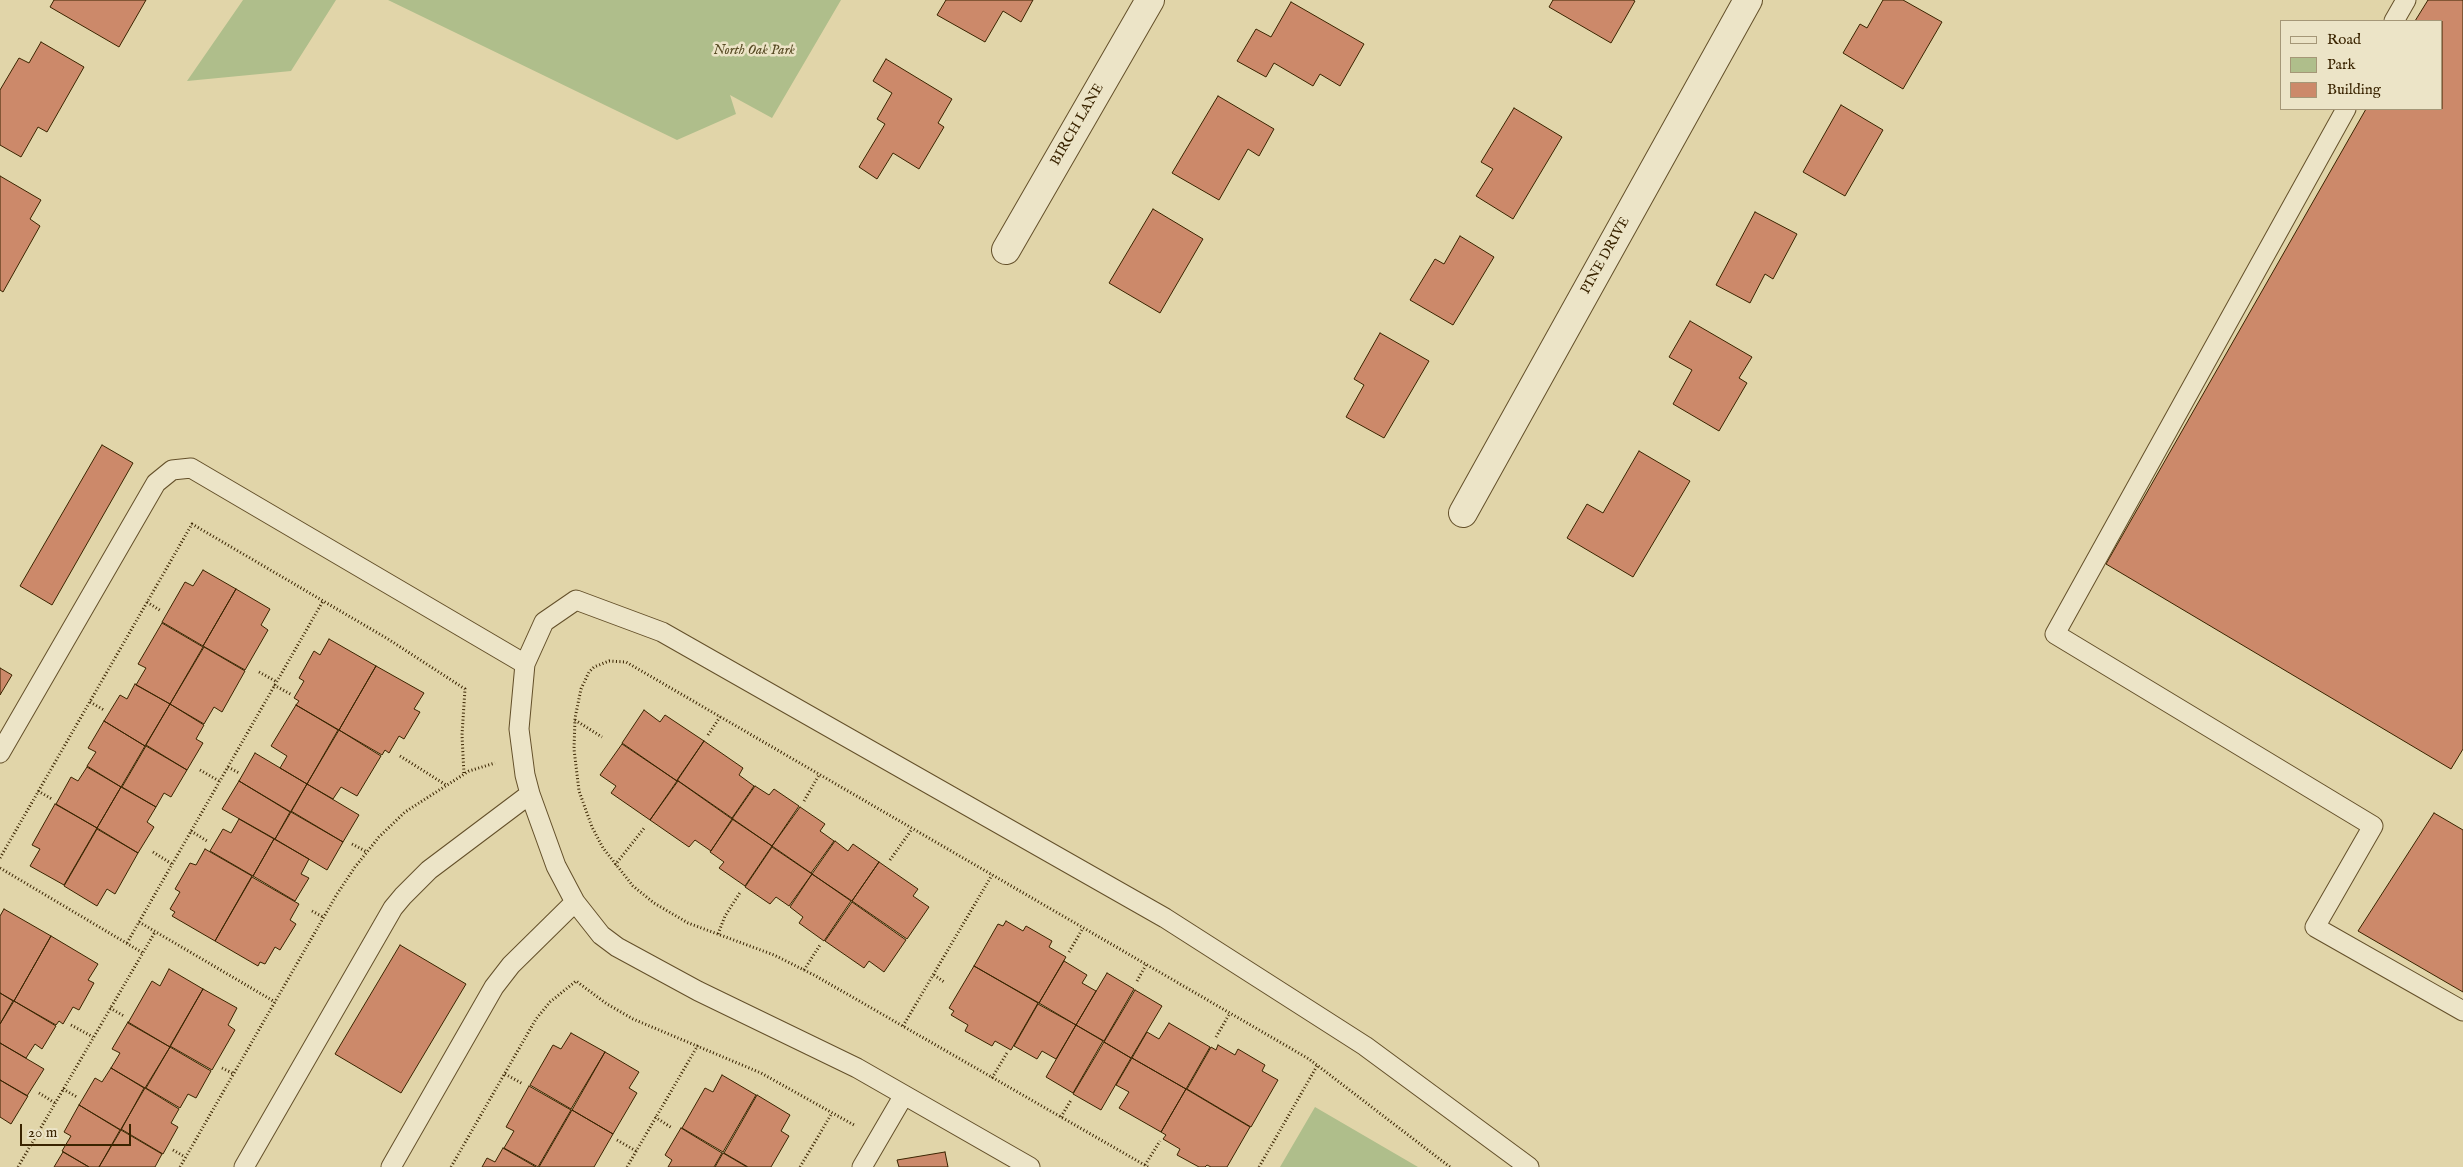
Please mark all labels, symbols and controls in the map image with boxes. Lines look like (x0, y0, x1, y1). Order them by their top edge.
legend (2280, 20, 2443, 110)
text: Road (2327, 30, 2361, 49)
park label: North Oak Park (713, 43, 795, 59)
text: Park (2327, 55, 2356, 74)
text: Building (2327, 80, 2381, 99)
street label: BIRCH LANE (1048, 81, 1108, 169)
street label: PINE DRIVE (1578, 215, 1634, 297)
scale bar (22, 1114, 134, 1146)
text: 20 m (28, 1123, 57, 1142)

